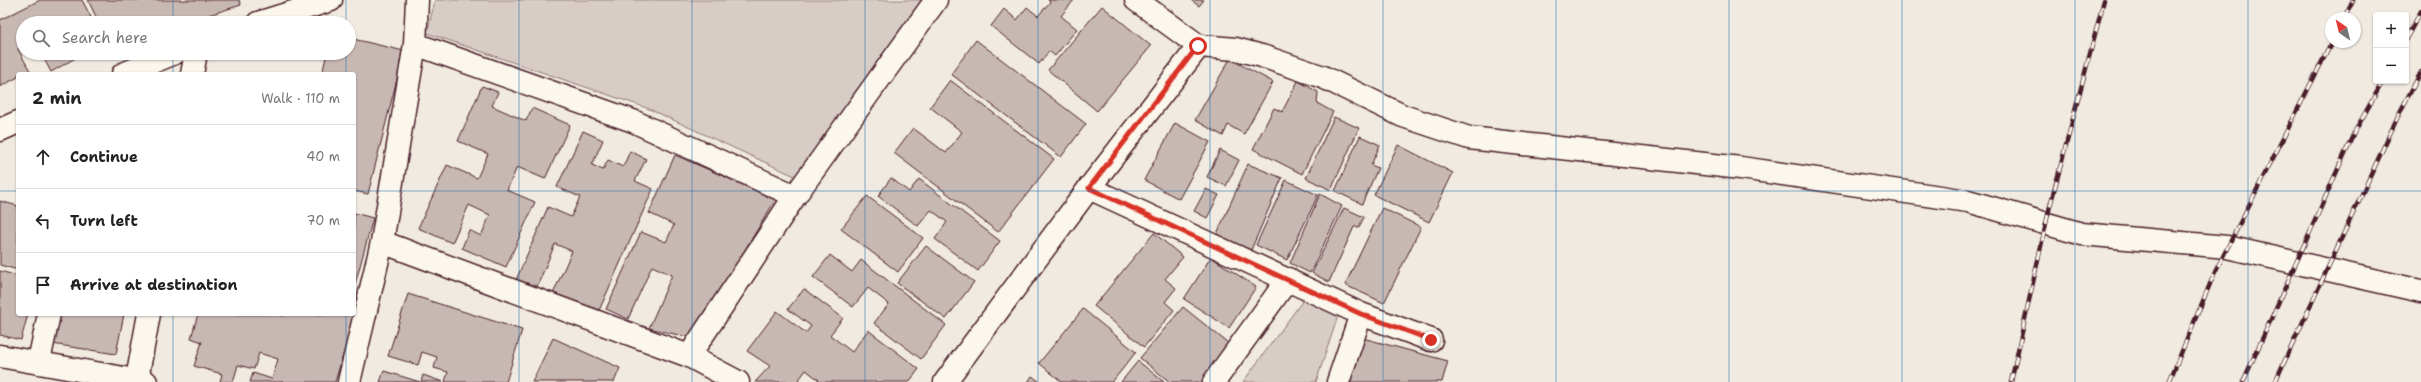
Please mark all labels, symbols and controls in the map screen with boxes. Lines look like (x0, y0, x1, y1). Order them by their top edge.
north arrow (2325, 12, 2361, 48)
map controls (2373, 12, 2409, 84)
button: + (2373, 12, 2409, 48)
search box (16, 16, 356, 60)
icon: search (30, 27, 52, 49)
text: Search here (62, 28, 148, 48)
route start (1189, 37, 1207, 55)
button: − (2373, 48, 2409, 84)
text: 2 min (32, 87, 82, 109)
text: Walk · 110 m (261, 90, 340, 107)
icon: ahead (32, 146, 54, 168)
text: Continue (70, 147, 138, 167)
text: 40 m (306, 148, 340, 165)
icon: left (32, 210, 54, 232)
text: Turn left (70, 211, 138, 231)
text: 70 m (306, 212, 340, 229)
icon: arrive (32, 274, 54, 296)
text: Arrive at destination (70, 275, 238, 295)
route end (1422, 331, 1440, 349)

